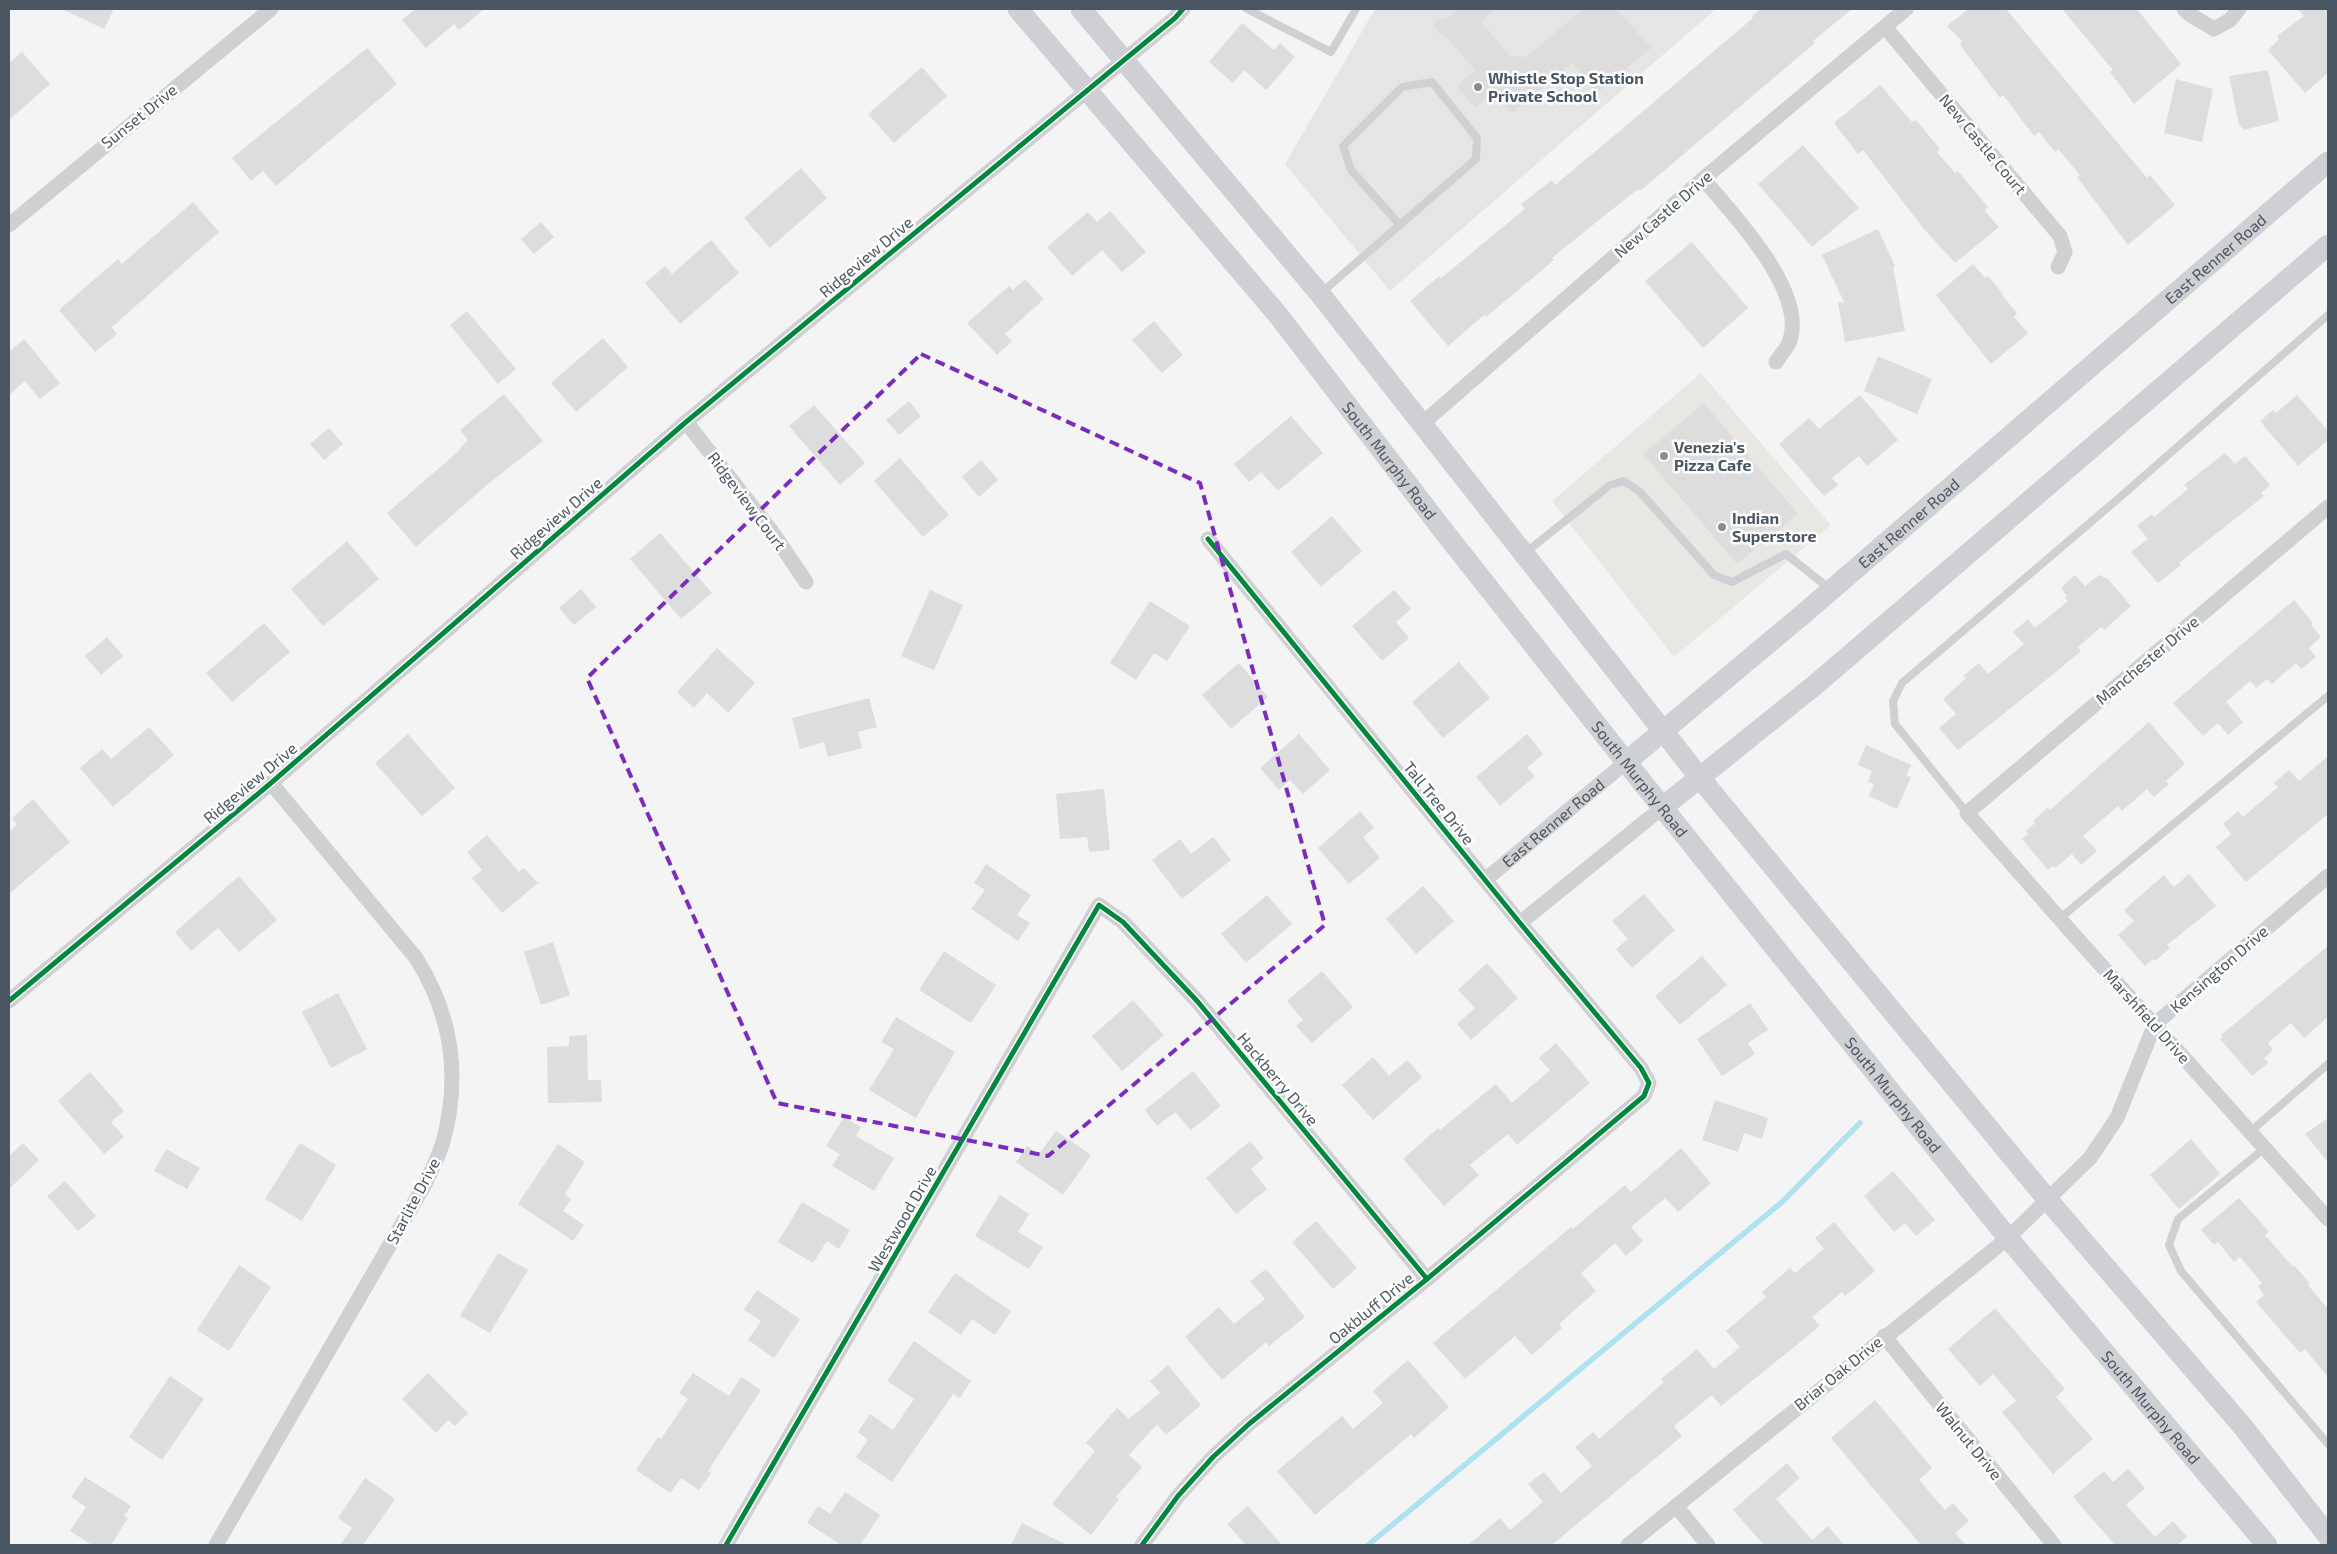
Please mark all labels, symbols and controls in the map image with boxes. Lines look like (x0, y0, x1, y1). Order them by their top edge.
place label: Whistle Stop Station Private School (1488, 68, 1644, 105)
street label: Sunset Drive (97, 79, 180, 152)
marker: Whistle Stop Station Private School (1472, 81, 1484, 93)
street label: New Castle Court (1936, 90, 2031, 198)
street label: New Castle Drive (1610, 166, 1715, 261)
street label: East Renner Road (2161, 210, 2270, 307)
street label: Ridgeview Drive (815, 212, 916, 301)
street label: South Murphy Road (1339, 398, 1441, 523)
place label: Venezia's Pizza Cafe (1674, 437, 1752, 474)
street label: Ridgeview Court (704, 448, 790, 553)
marker: Venezia's Pizza Cafe (1658, 450, 1670, 462)
street label: Ridgeview Drive (506, 472, 606, 563)
street label: East Renner Road (1854, 474, 1963, 572)
place label: Indian Superstore (1732, 508, 1817, 545)
marker: Indian Superstore (1716, 521, 1728, 533)
street label: Manchester Drive (2091, 611, 2202, 708)
street label: South Murphy Road (1588, 717, 1692, 840)
street label: Ridgeview Drive (199, 738, 300, 827)
street label: Tall Tree Drive (1400, 757, 1479, 848)
street label: East Renner Road (1498, 774, 1608, 871)
street label: Kensington Drive (2166, 921, 2272, 1016)
street label: Marshfield Drive (2100, 965, 2195, 1067)
street label: Hackberry Drive (1234, 1028, 1323, 1129)
street label: South Murphy Road (1841, 1033, 1946, 1156)
street label: Starlite Drive (382, 1154, 443, 1247)
street label: Westwood Drive (863, 1162, 940, 1275)
street label: Oakbluff Drive (1324, 1268, 1417, 1348)
street label: Briar Oak Drive (1790, 1331, 1886, 1414)
street label: South Murphy Road (2098, 1346, 2205, 1468)
street label: Walnut Drive (1932, 1398, 2007, 1483)

